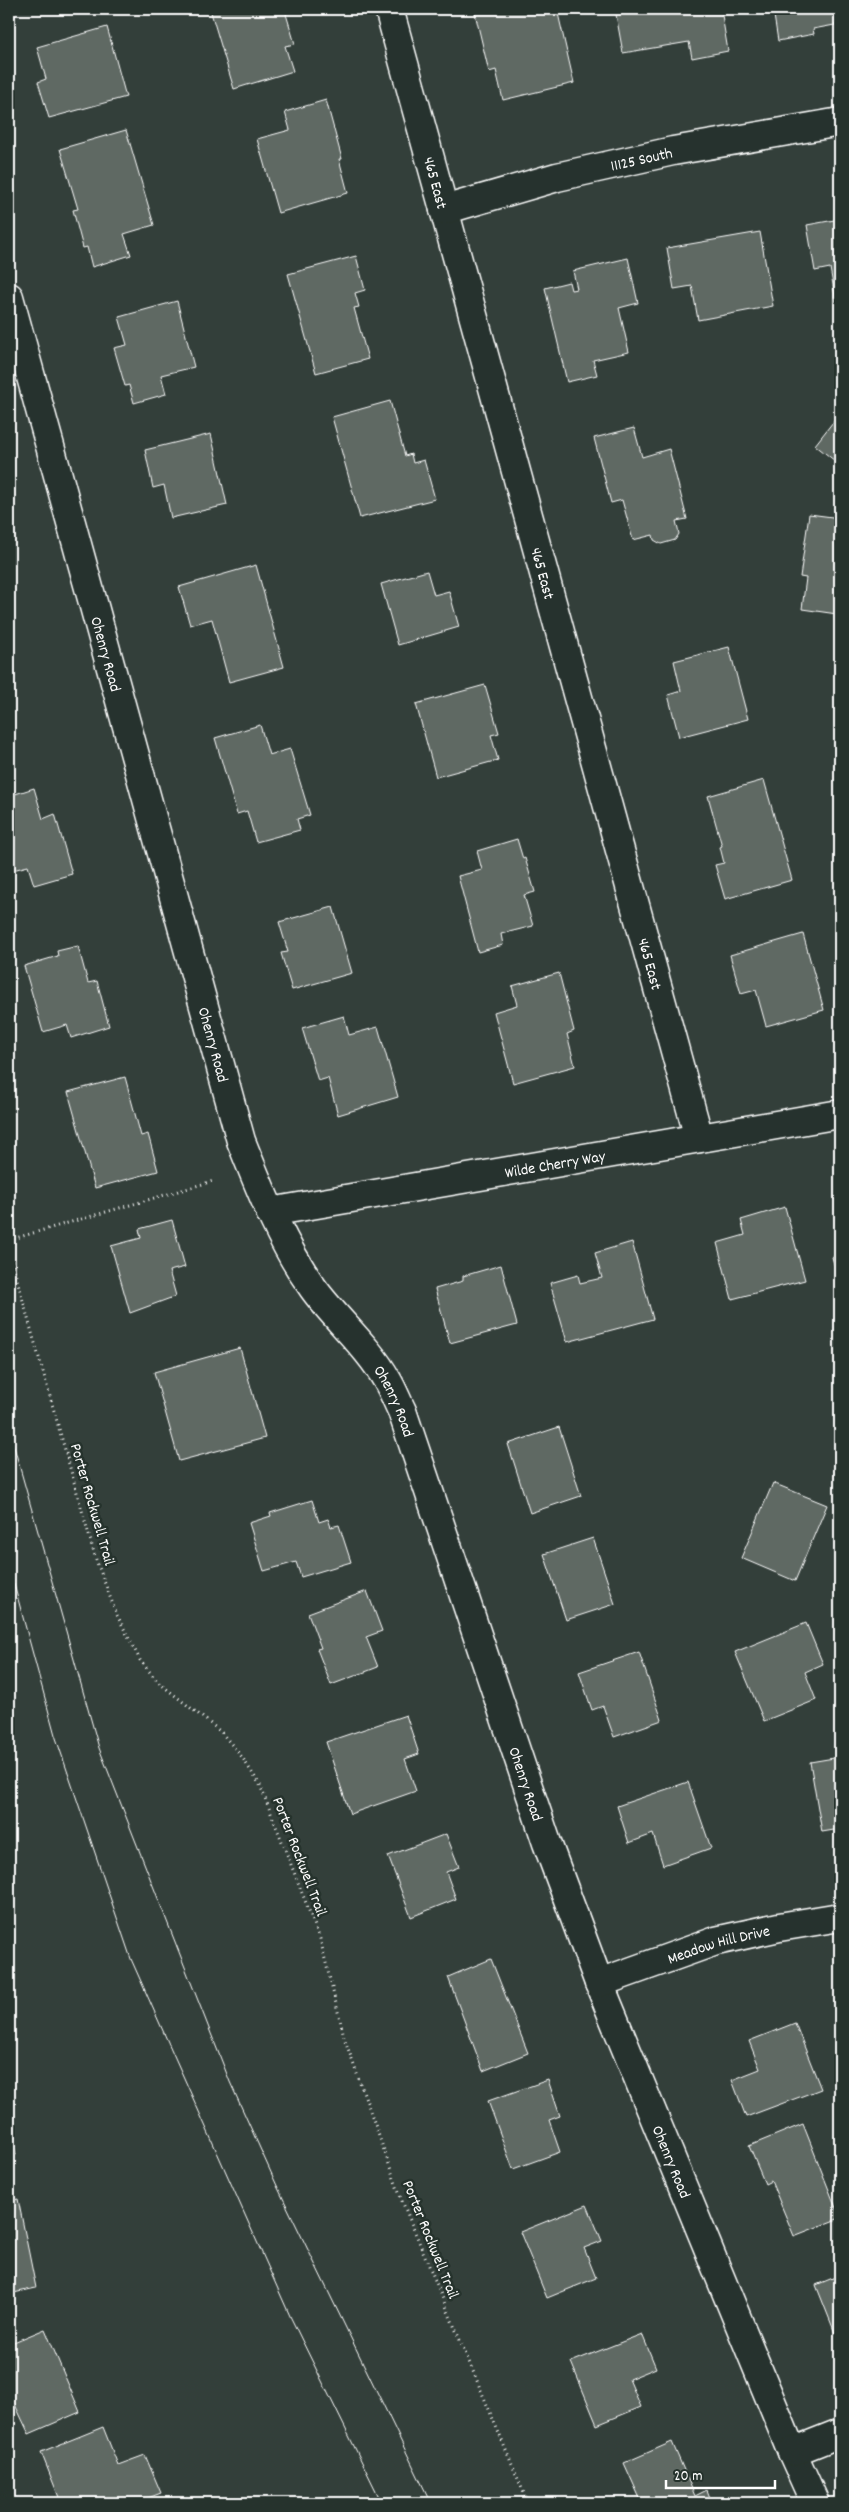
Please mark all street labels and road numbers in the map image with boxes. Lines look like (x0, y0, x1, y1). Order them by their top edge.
street label: 11125 South (609, 142, 675, 179)
street label: 465 East (416, 155, 452, 212)
street label: 465 East (523, 545, 560, 602)
street label: Ohenry Road (83, 614, 126, 695)
street label: 465 East (631, 936, 667, 993)
street label: Ohenry Road (191, 1005, 233, 1085)
street label: Wilde Cherry Way (503, 1145, 608, 1185)
street label: Ohenry Road (367, 1361, 419, 1441)
street label: Porter Rockwell Trail (63, 1441, 120, 1569)
street label: Ohenry Road (502, 1744, 548, 1824)
street label: Porter Rockwell Trail (265, 1794, 332, 1920)
street label: Meadow Hill Drive (665, 1920, 772, 1971)
street label: Ohenry Road (645, 2122, 695, 2202)
street label: Porter Rockwell Trail (395, 2177, 464, 2303)

